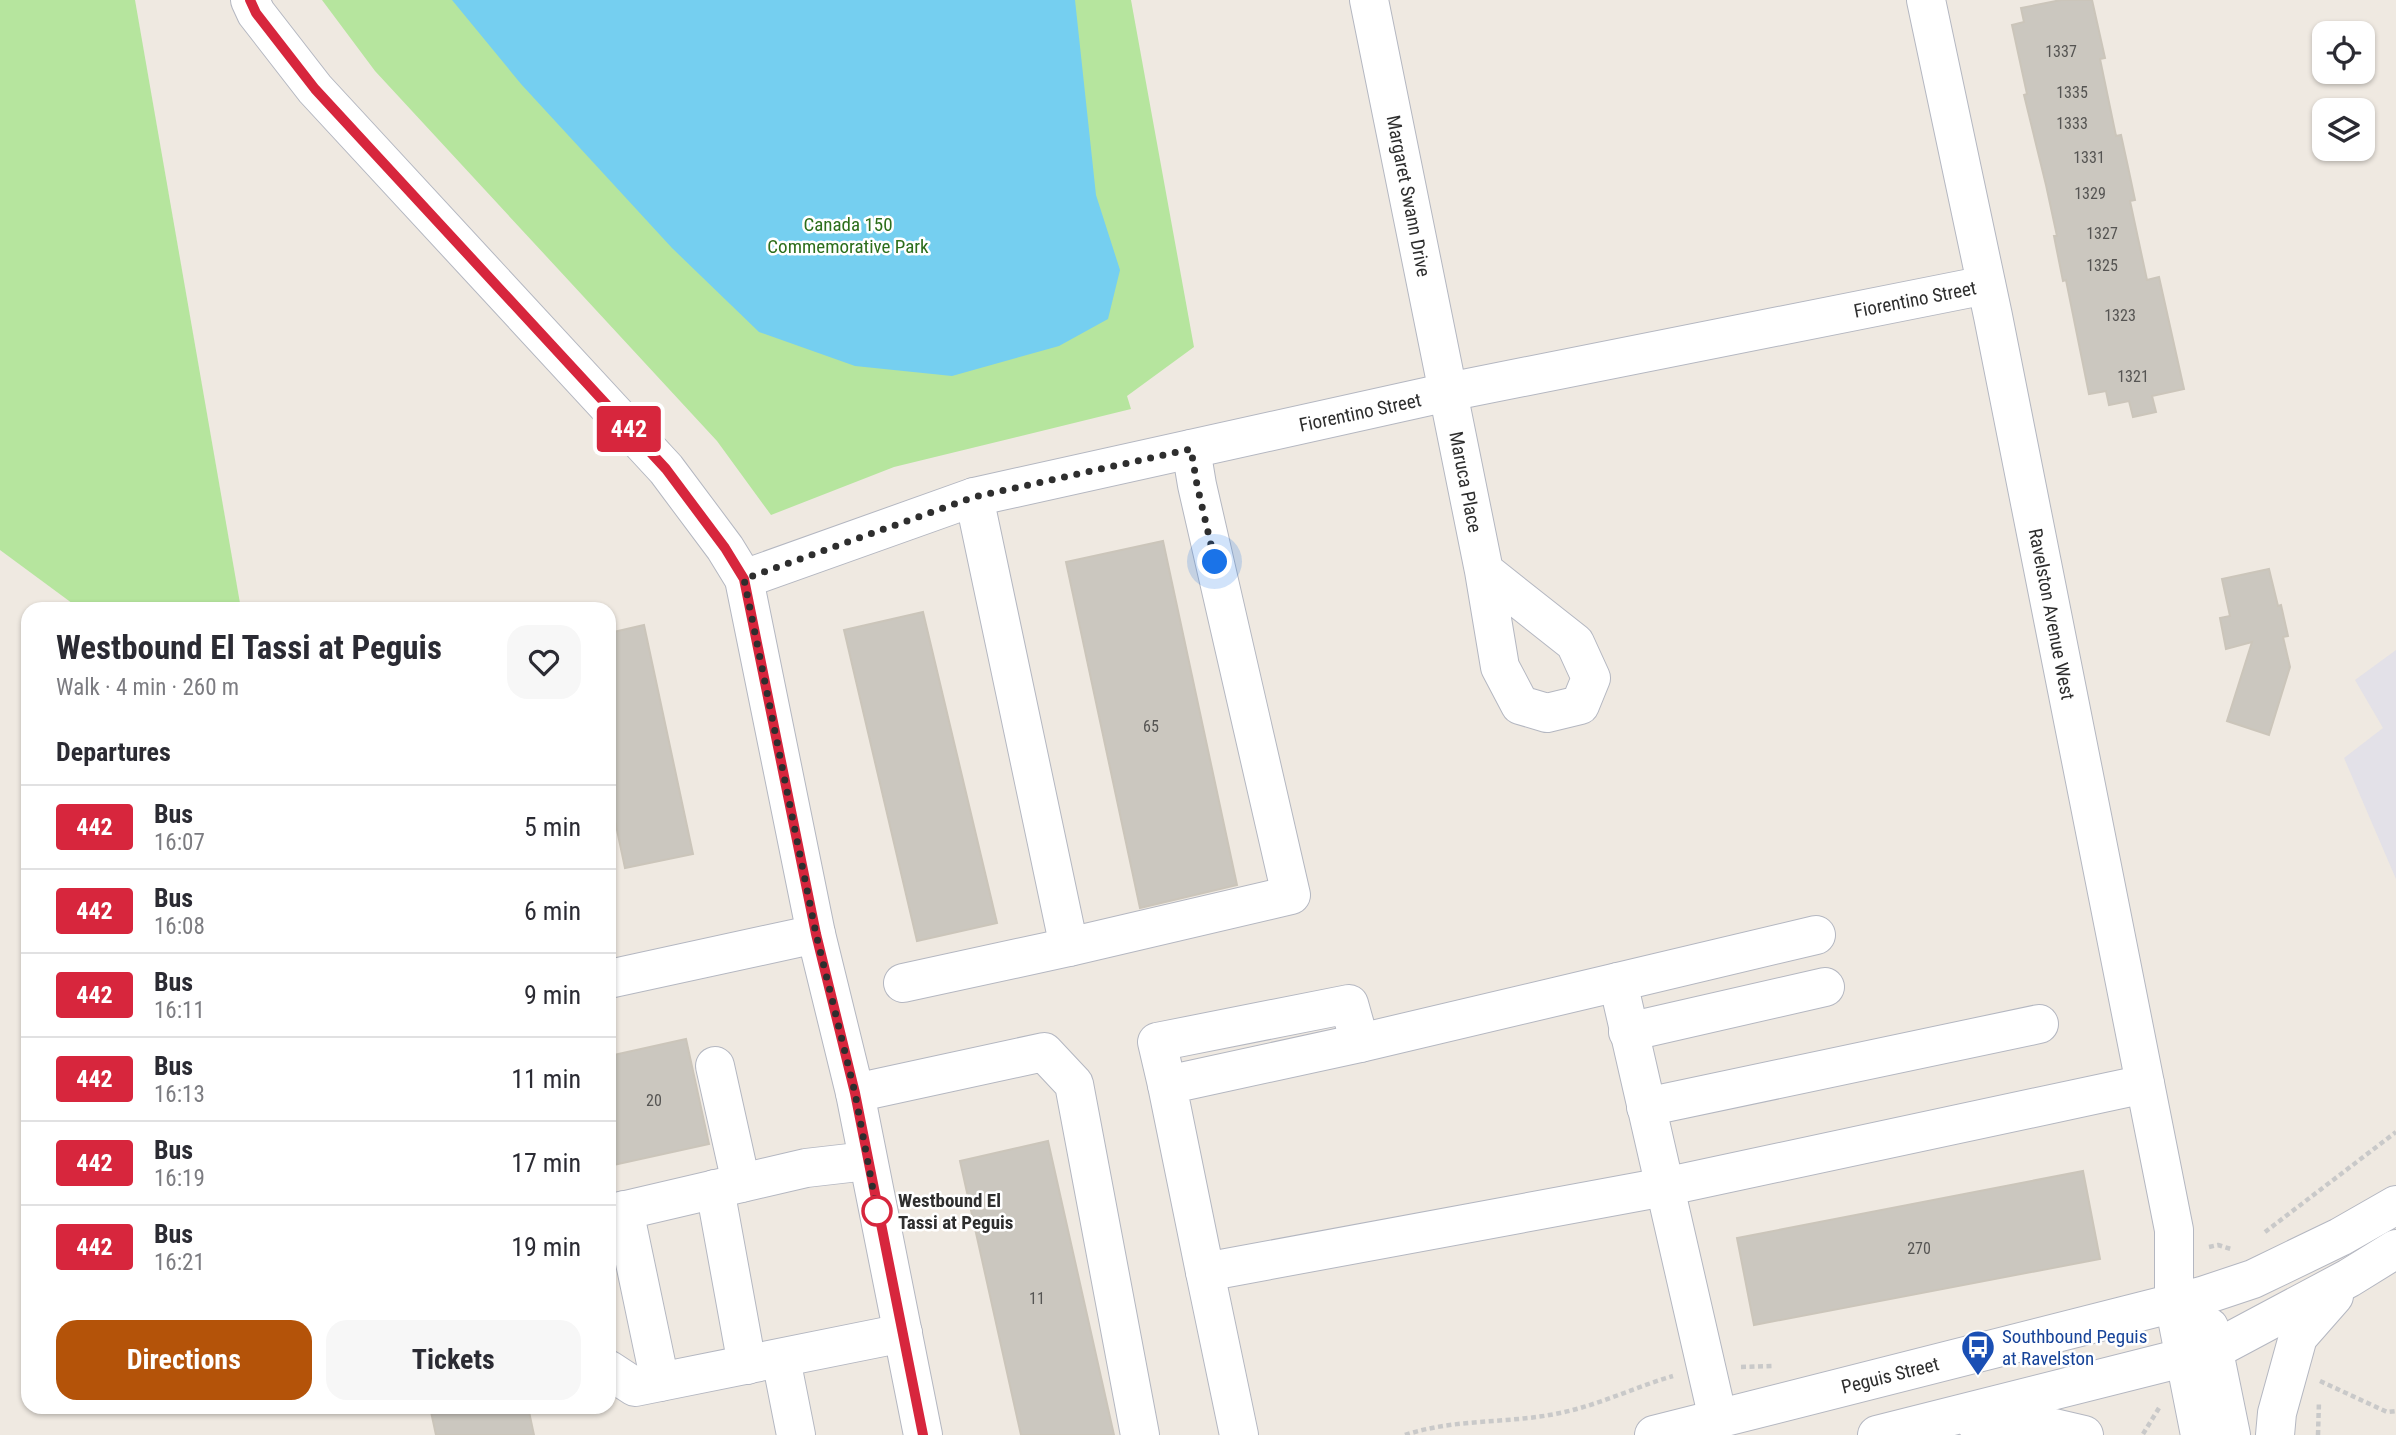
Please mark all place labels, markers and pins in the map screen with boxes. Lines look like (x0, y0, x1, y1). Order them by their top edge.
place label: Westbound El Tassi at Peguis (898, 1189, 1013, 1234)
marker: Westbound El Tassi at Peguis (862, 1196, 892, 1226)
place label: Southbound Peguis at Ravelston (2002, 1325, 2147, 1370)
bus stop icon: Southbound Peguis at Ravelston (1959, 1328, 1997, 1377)

